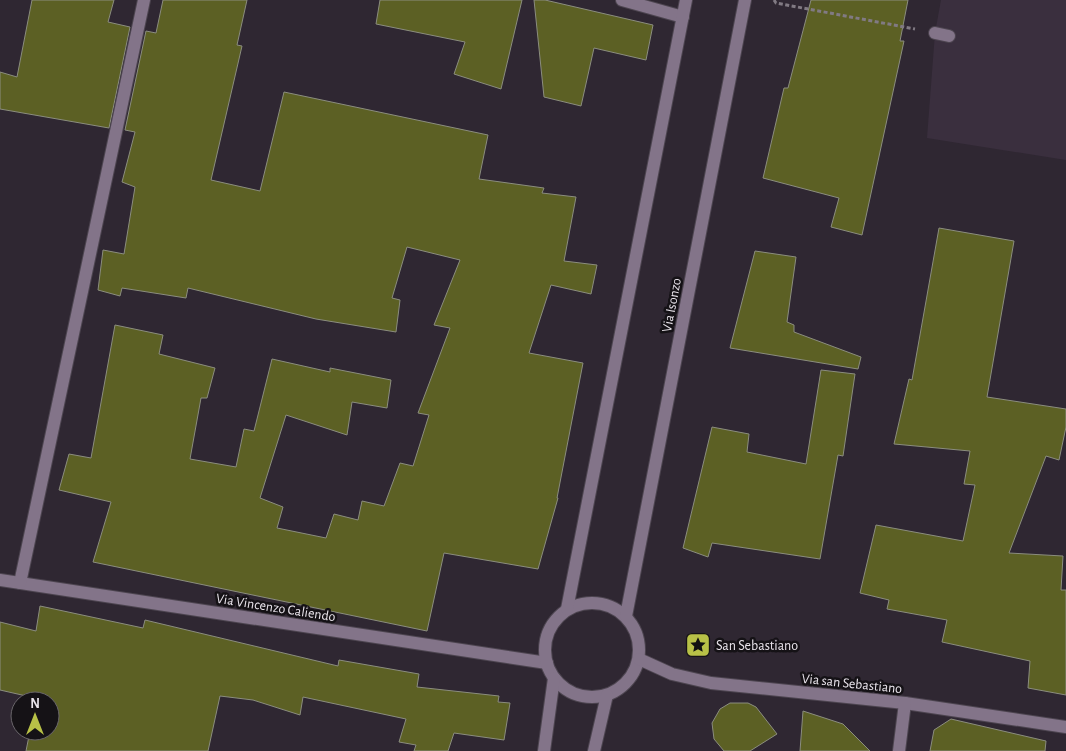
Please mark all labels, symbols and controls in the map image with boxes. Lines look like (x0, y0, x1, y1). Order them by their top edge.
street label: Via Isonzo (660, 277, 684, 334)
street label: Via Vincenzo Caliendo (215, 592, 337, 624)
place icon: San Sebastiano (685, 632, 711, 658)
place label: San Sebastiano (716, 639, 798, 653)
street label: Via san Sebastiano (801, 672, 903, 696)
north arrow (10, 691, 60, 741)
text: N (30, 697, 40, 711)

